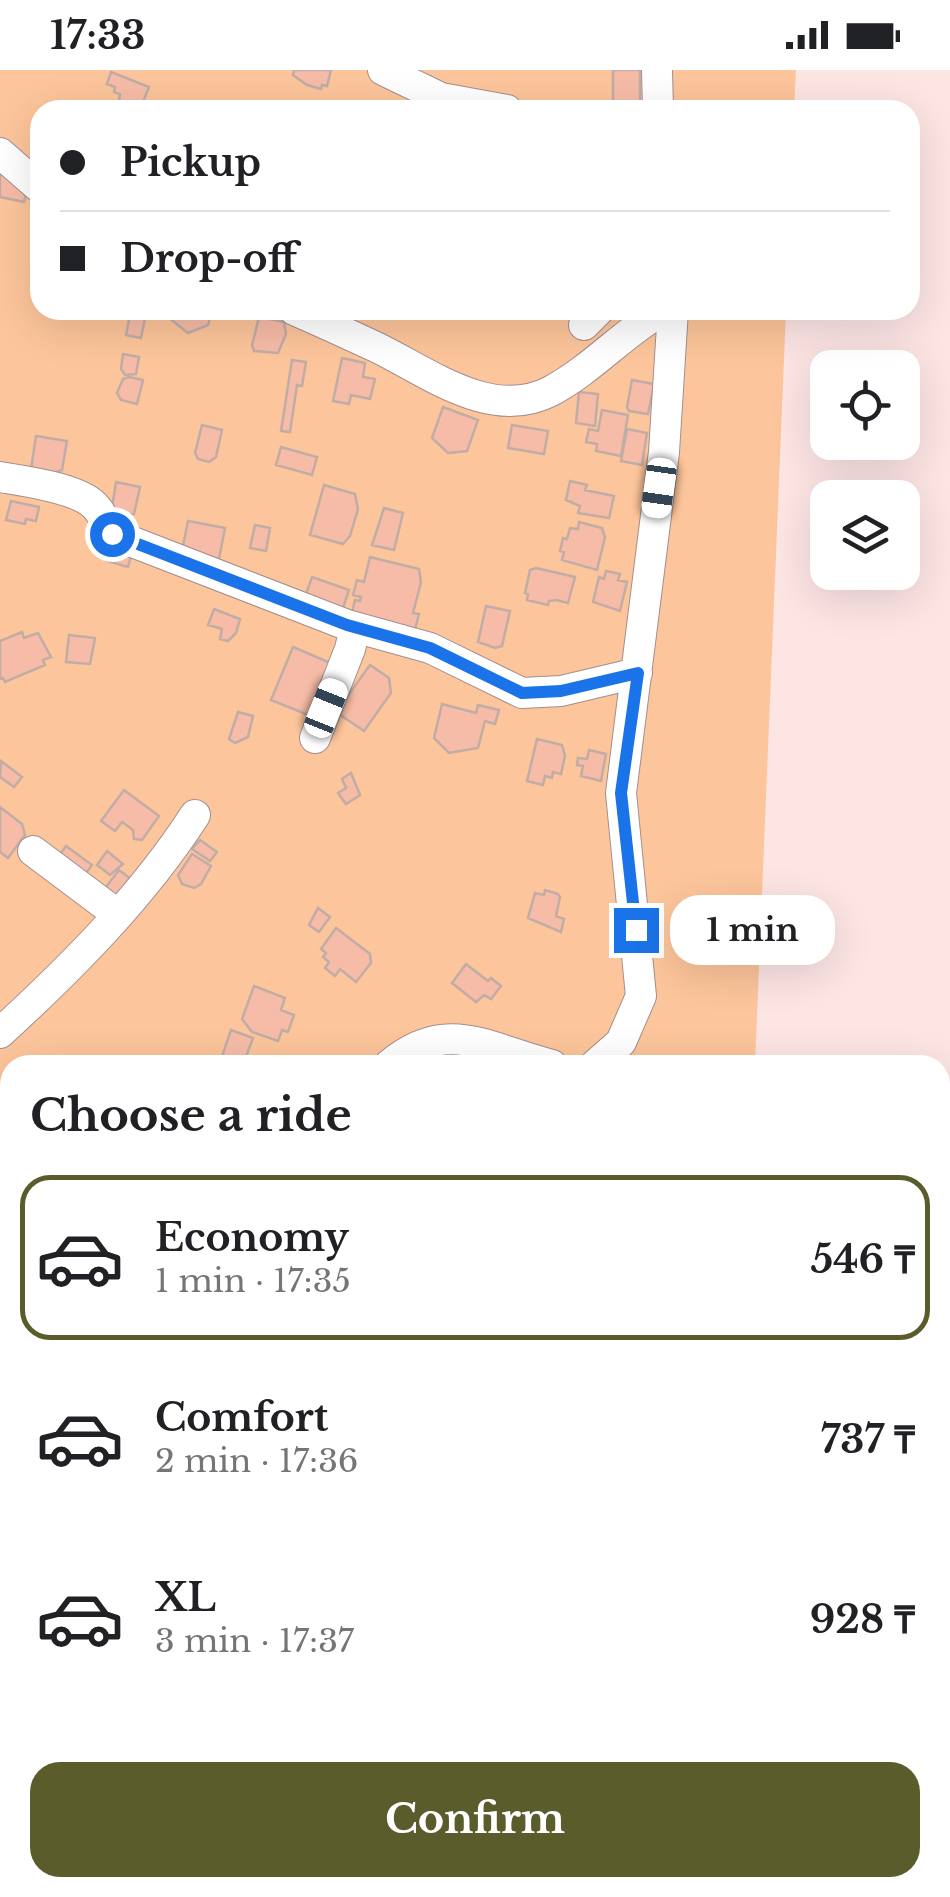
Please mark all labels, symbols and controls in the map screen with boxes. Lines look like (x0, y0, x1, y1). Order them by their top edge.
text: 17:33 (50, 12, 145, 59)
text: Pickup (120, 139, 261, 186)
text: Drop-off (120, 235, 297, 282)
map controls (810, 350, 920, 590)
button: locate (810, 350, 920, 460)
car (640, 456, 678, 520)
button: layers (810, 480, 920, 590)
route start (90, 512, 135, 557)
car (301, 675, 351, 741)
callout: 1 min (671, 895, 836, 965)
route end (614, 908, 659, 953)
text: 1 min (706, 910, 799, 950)
text: Choose a ride (30, 1087, 352, 1143)
icon: car (35, 1213, 125, 1303)
text: Economy (155, 1214, 349, 1261)
text: 546 ₸ (811, 1236, 915, 1283)
text: 1 min · 17:35 (155, 1261, 351, 1301)
icon: car (35, 1393, 125, 1483)
text: Comfort (155, 1394, 328, 1441)
text: 737 ₸ (821, 1416, 915, 1463)
text: 2 min · 17:36 (155, 1441, 358, 1481)
icon: car (35, 1573, 125, 1663)
text: XL (155, 1574, 216, 1621)
text: 928 ₸ (810, 1596, 915, 1643)
text: 3 min · 17:37 (155, 1621, 354, 1661)
button: Confirm (30, 1762, 920, 1877)

